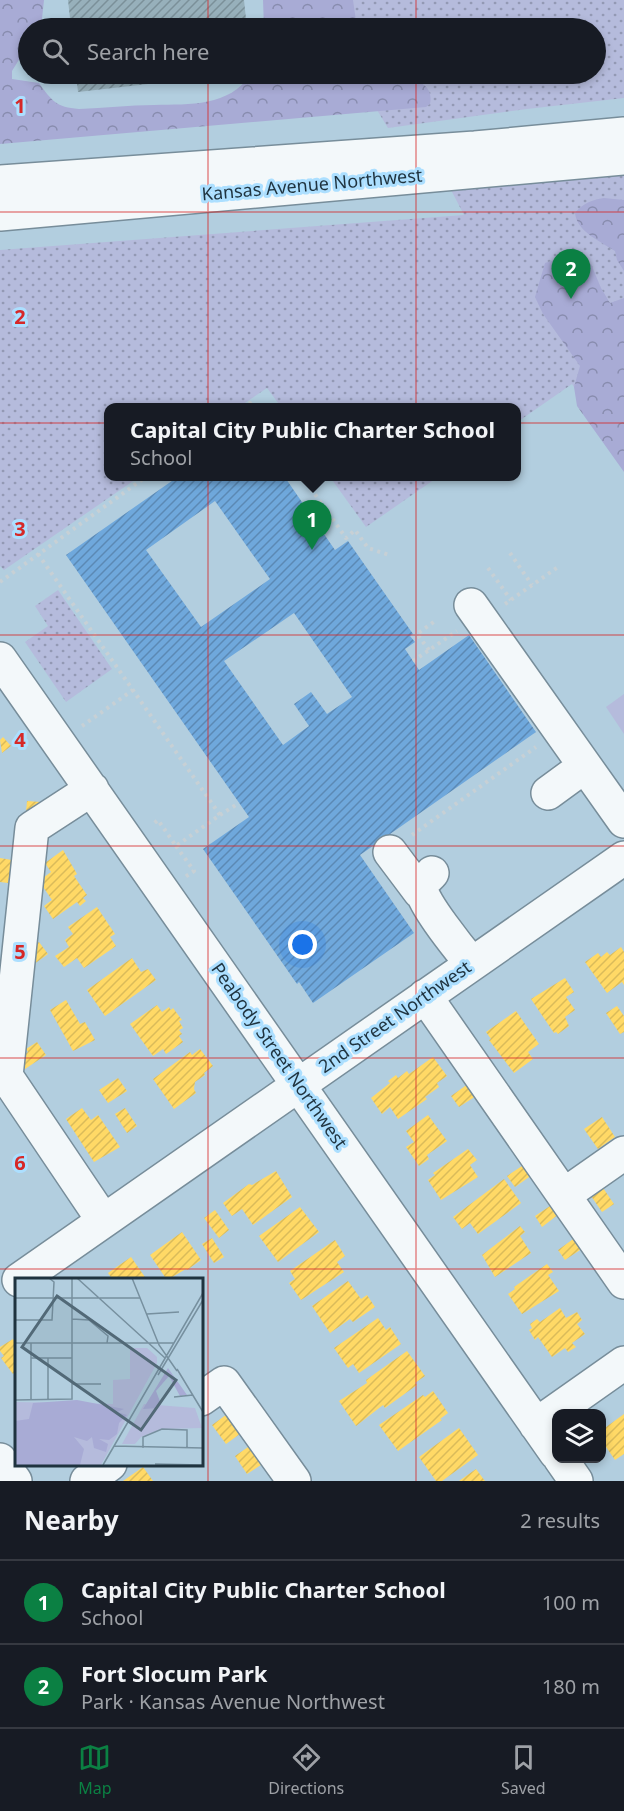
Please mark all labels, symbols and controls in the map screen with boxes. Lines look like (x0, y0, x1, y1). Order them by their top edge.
search box (18, 18, 606, 84)
icon: search (39, 35, 72, 68)
text: Search here (87, 36, 209, 66)
text: 1 (14, 92, 26, 119)
street label: Kansas Avenue Northwest (201, 162, 424, 206)
pin: 2 (552, 250, 590, 299)
text: 2 (14, 303, 26, 330)
popup (104, 403, 521, 481)
text: Capital City Public Charter School (130, 414, 495, 444)
text: School (130, 444, 192, 471)
pin: 1 (292, 500, 332, 550)
text: 3 (14, 515, 26, 542)
text: 4 (14, 726, 26, 753)
your location (288, 930, 317, 959)
text: 5 (14, 938, 26, 965)
street label: 2nd Street Northwest (313, 954, 476, 1078)
street label: Peabody Street Northwest (206, 958, 354, 1154)
text: 6 (14, 1149, 26, 1176)
inset map (15, 1278, 202, 1466)
map controls (552, 1409, 606, 1463)
button: layers (552, 1409, 606, 1463)
text: Nearby (24, 1502, 119, 1538)
text: 2 results (520, 1507, 600, 1534)
text: Capital City Public Charter School (81, 1574, 446, 1604)
text: 1 (38, 1589, 49, 1616)
text: 100 m (542, 1589, 600, 1616)
text: School (81, 1604, 143, 1631)
text: Fort Slocum Park (81, 1658, 268, 1688)
text: 2 (38, 1673, 49, 1700)
text: 180 m (542, 1673, 600, 1700)
text: Park · Kansas Avenue Northwest (81, 1688, 385, 1715)
tab: Map (78, 1741, 112, 1799)
tab: Directions (268, 1741, 344, 1799)
tab: Saved (501, 1741, 546, 1799)

